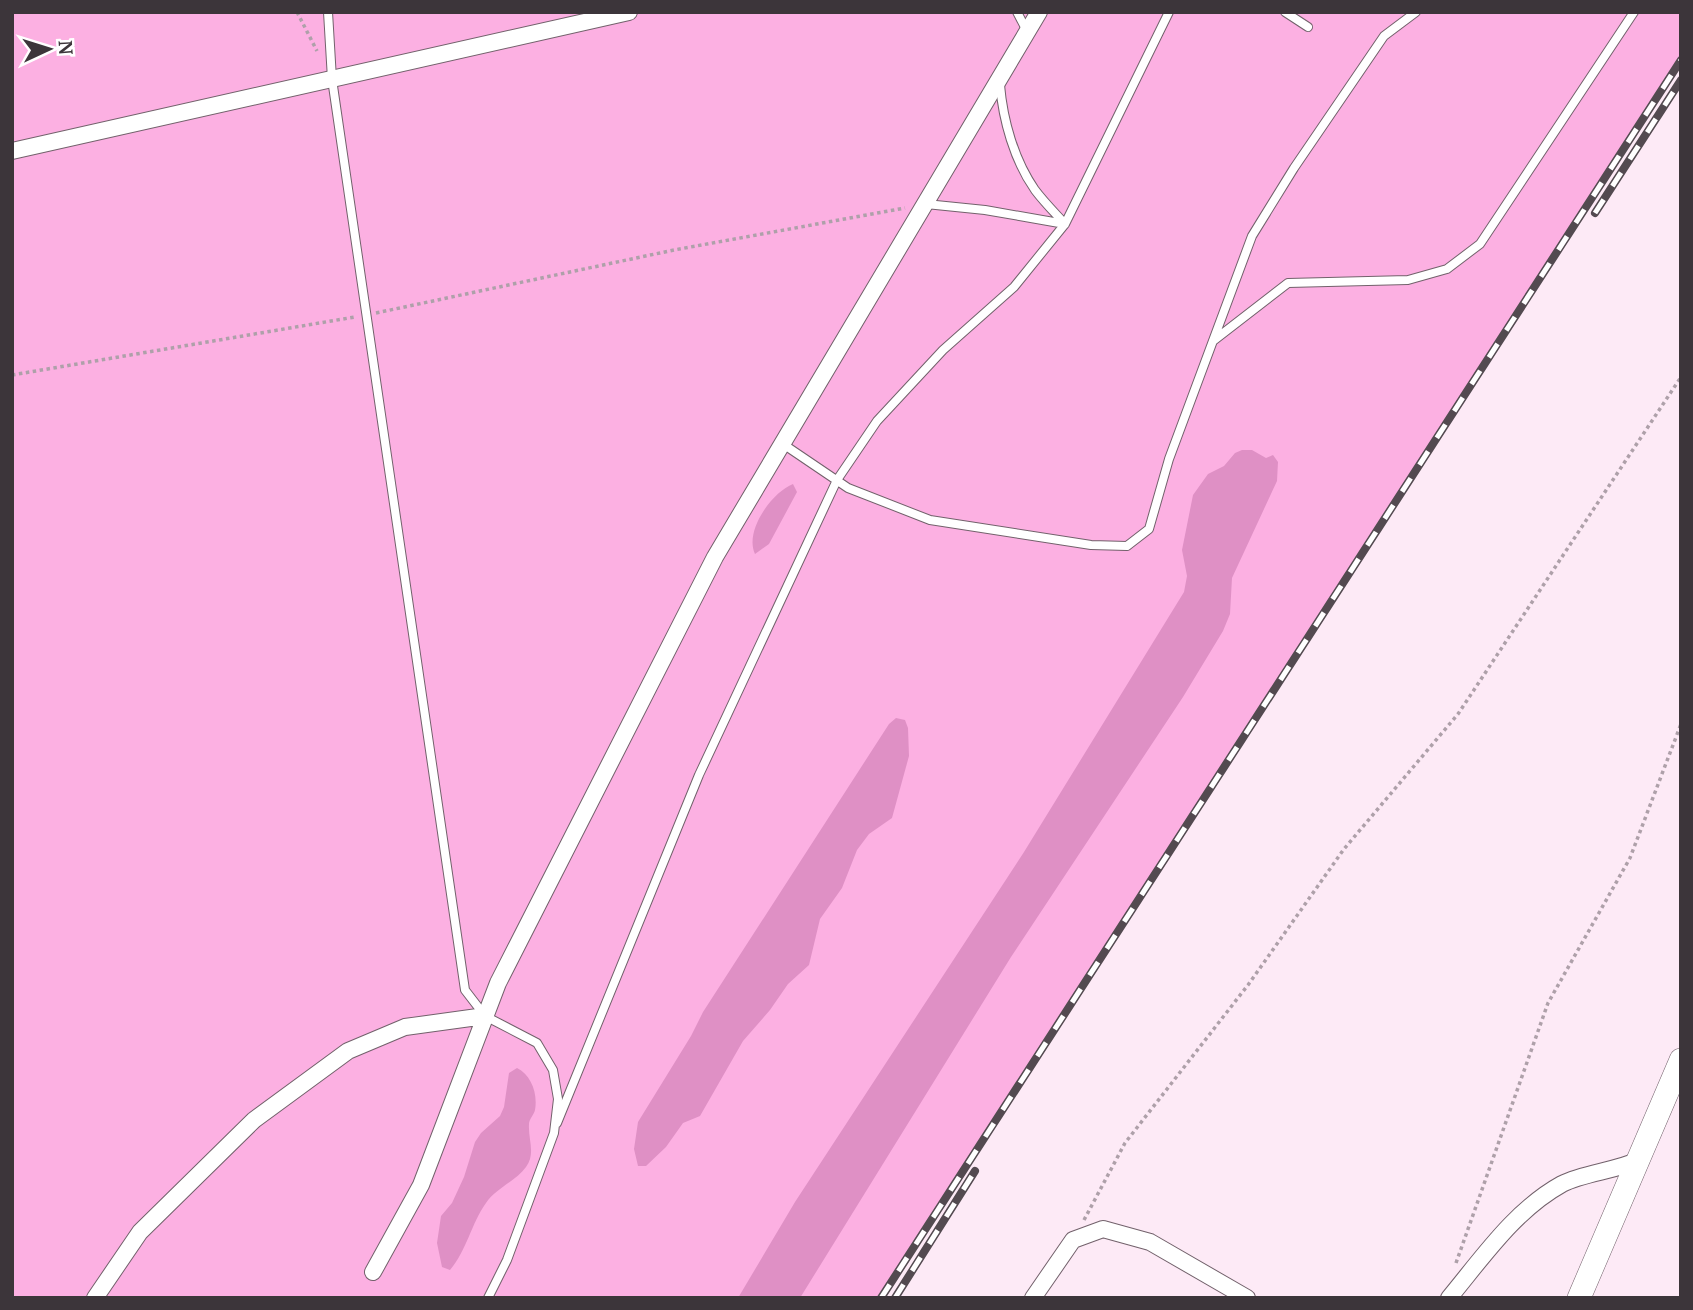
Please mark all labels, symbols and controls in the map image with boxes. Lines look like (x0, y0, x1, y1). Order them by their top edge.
north arrow (14, 14, 84, 84)
text: N (53, 40, 79, 56)

